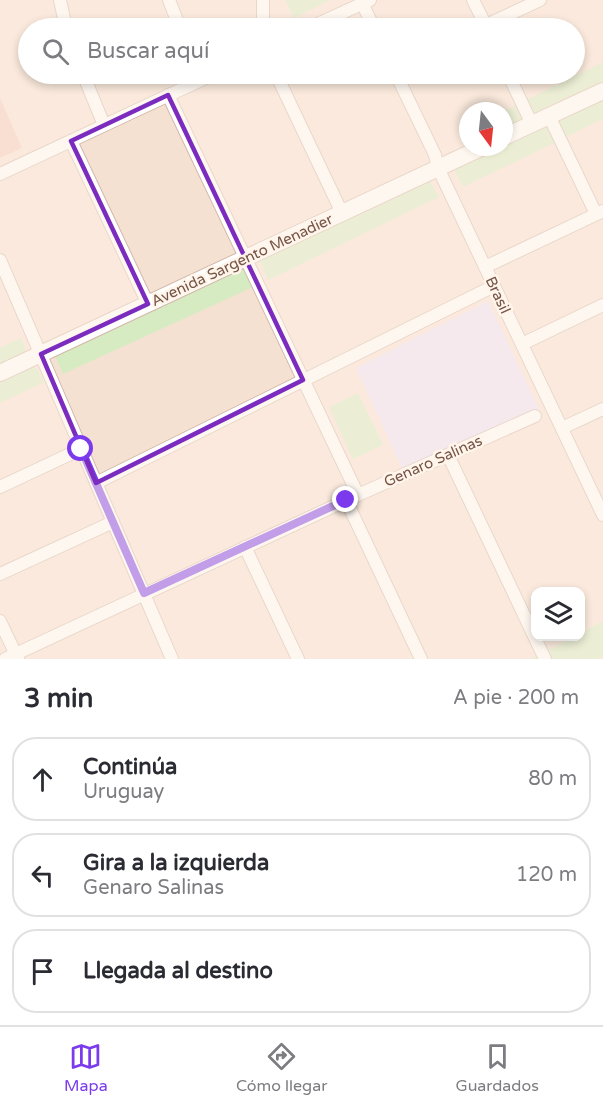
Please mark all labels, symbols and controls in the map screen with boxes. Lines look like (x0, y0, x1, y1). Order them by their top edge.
search box (18, 18, 585, 84)
icon: search (39, 35, 72, 68)
text: Buscar aquí (87, 38, 209, 64)
north arrow (459, 102, 513, 156)
street label: Avenida Sargento Menadier (148, 210, 336, 310)
street label: Brasil (482, 273, 514, 317)
street label: Genaro Salinas (381, 431, 485, 491)
route start (67, 435, 93, 461)
route end (332, 486, 358, 512)
map controls (531, 587, 585, 641)
button: layers (531, 587, 585, 641)
text: 3 min (24, 683, 93, 714)
text: A pie · 200 m (453, 686, 579, 710)
text: Continúa (83, 754, 177, 780)
icon: ahead (26, 763, 59, 796)
text: 80 m (528, 767, 577, 791)
text: Uruguay (83, 780, 164, 804)
text: Gira a la izquierda (83, 850, 269, 876)
icon: left (26, 859, 59, 892)
text: 120 m (516, 863, 577, 887)
text: Genaro Salinas (83, 876, 224, 900)
icon: arrive (26, 955, 59, 988)
text: Llegada al destino (83, 958, 273, 984)
tab: Mapa (64, 1040, 108, 1096)
tab: Cómo llegar (236, 1040, 327, 1096)
tab: Guardados (456, 1040, 539, 1096)

